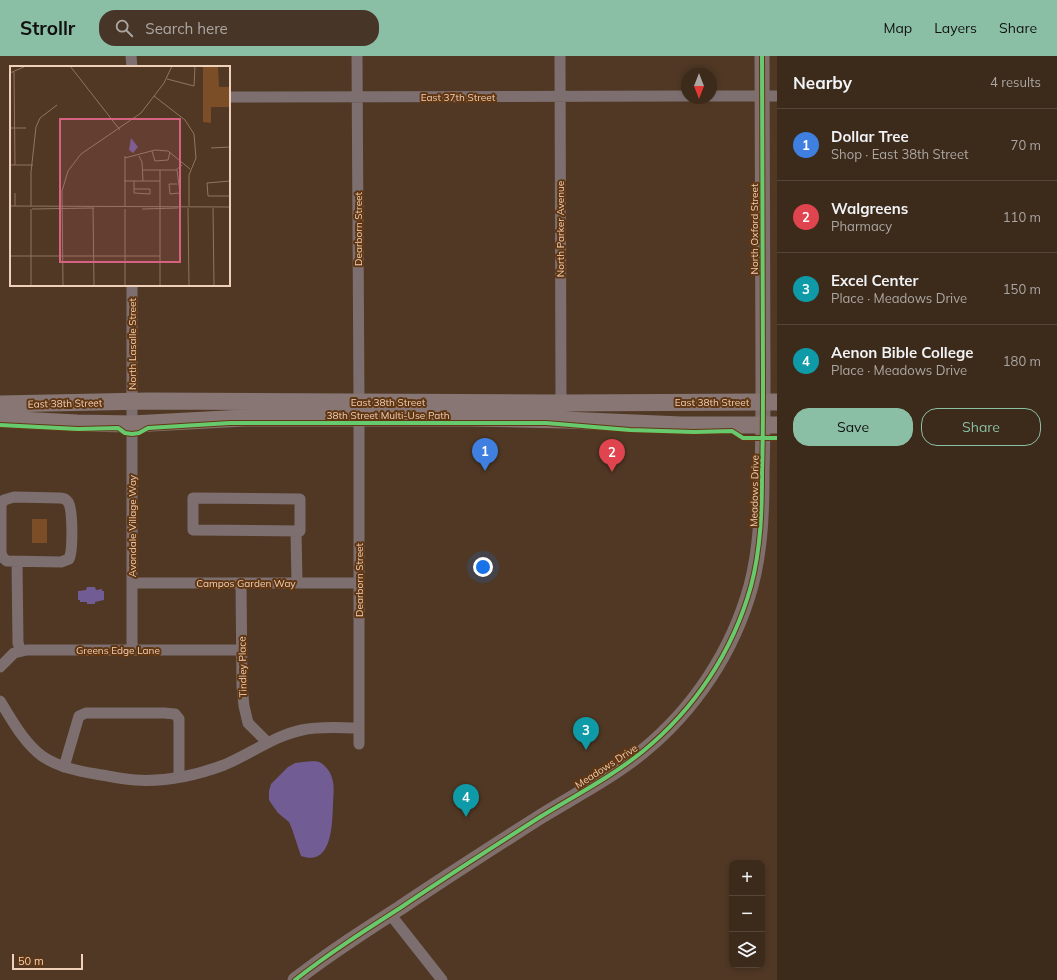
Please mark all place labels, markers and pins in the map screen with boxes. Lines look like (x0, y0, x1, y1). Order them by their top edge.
pin: 1 (472, 438, 498, 471)
pin: 2 (599, 439, 625, 472)
pin: 3 (573, 717, 599, 750)
pin: 4 (453, 784, 479, 817)

